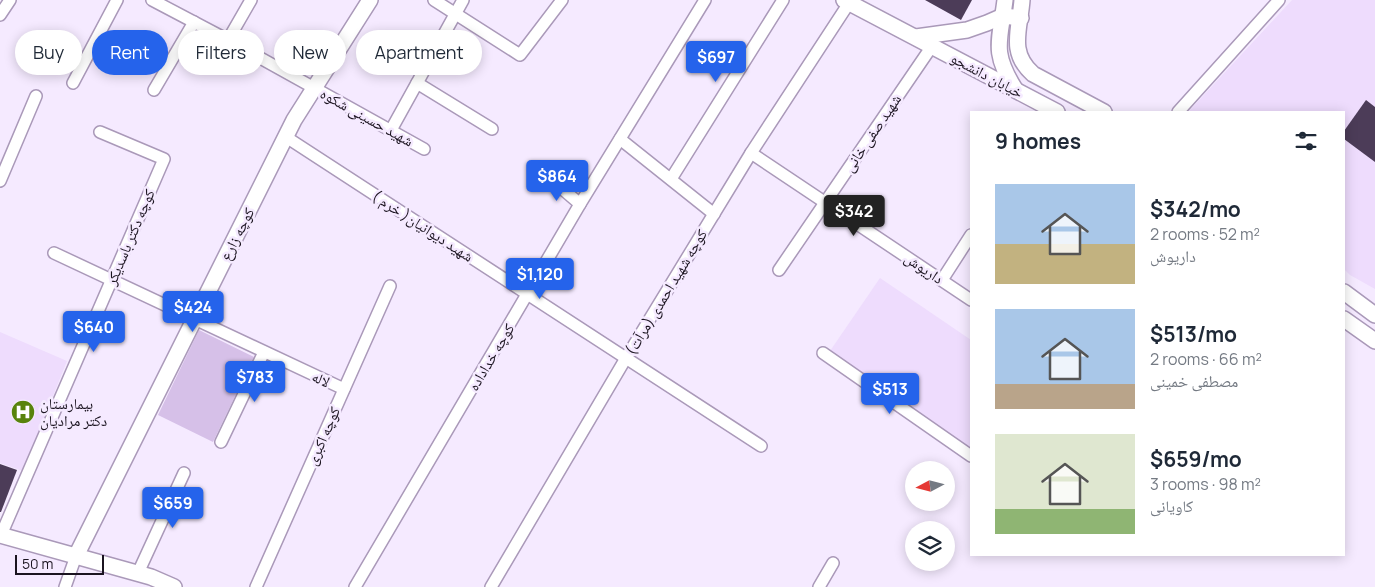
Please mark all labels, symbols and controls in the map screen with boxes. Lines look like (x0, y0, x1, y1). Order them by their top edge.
chip: Buy (15, 30, 82, 75)
chip: Rent (92, 30, 168, 75)
chip: Filters (178, 30, 264, 75)
chip: New (274, 30, 346, 75)
chip: Apartment (356, 30, 482, 75)
pin: $697 (686, 41, 746, 83)
text: $697 (697, 46, 735, 68)
street label: خیابان دانشجو (947, 47, 1027, 103)
street label: شهید حسینی شکوه (317, 83, 417, 151)
street label: شهید صفی خانی (838, 90, 906, 176)
text: 9 homes (995, 127, 1081, 155)
icon: filters (1292, 127, 1320, 155)
pin: $864 (527, 160, 587, 202)
text: $864 (537, 165, 577, 187)
street label: شهید دیوانیان( خرم ) (368, 185, 478, 267)
street label: کوچه دکتر باسدیکر (100, 186, 160, 289)
pin: $342 (824, 194, 884, 237)
text: $342/mo (1150, 195, 1241, 223)
text: $342 (835, 200, 873, 222)
street label: کوچه زارع (215, 204, 259, 264)
icon: home (1035, 204, 1095, 264)
text: 2 rooms · 52 m² (1150, 223, 1260, 245)
street label: کوچه شهید احمدی (مرآت) (620, 225, 712, 359)
text: داریوش (1150, 245, 1196, 267)
street label: داریوش (900, 247, 948, 289)
pin: $1,120 (499, 258, 581, 300)
text: $1,120 (517, 263, 563, 285)
pin: $424 (163, 290, 223, 333)
text: $424 (174, 296, 212, 318)
pin: $640 (64, 310, 124, 353)
text: $640 (74, 316, 114, 338)
street label: کوچه خداداده (463, 319, 519, 395)
text: $513/mo (1150, 320, 1237, 348)
icon: home (1035, 329, 1095, 389)
text: 2 rooms · 66 m² (1150, 348, 1262, 370)
pin: $783 (225, 360, 285, 403)
text: $783 (236, 366, 274, 388)
street label: لاله (309, 366, 333, 392)
text: مصطفی خمینی (1150, 370, 1238, 392)
pin: $513 (860, 372, 920, 415)
text: $513 (872, 378, 908, 400)
place label: بیمارستان دکتر مرادیان (40, 393, 107, 431)
hospital icon: بیمارستان دکتر مرادیان (10, 399, 36, 425)
street label: کوچه اکبری (301, 403, 345, 469)
text: $659/mo (1150, 445, 1242, 473)
icon: home (1035, 454, 1095, 514)
north arrow (905, 461, 955, 511)
map controls (905, 461, 955, 571)
text: 3 rooms · 98 m² (1150, 473, 1261, 495)
pin: $659 (143, 486, 203, 529)
text: $659 (153, 492, 193, 514)
text: کاویانی (1150, 495, 1193, 517)
button: layers (905, 521, 955, 571)
scale bar (15, 552, 104, 575)
text: 50 m (22, 554, 53, 573)

